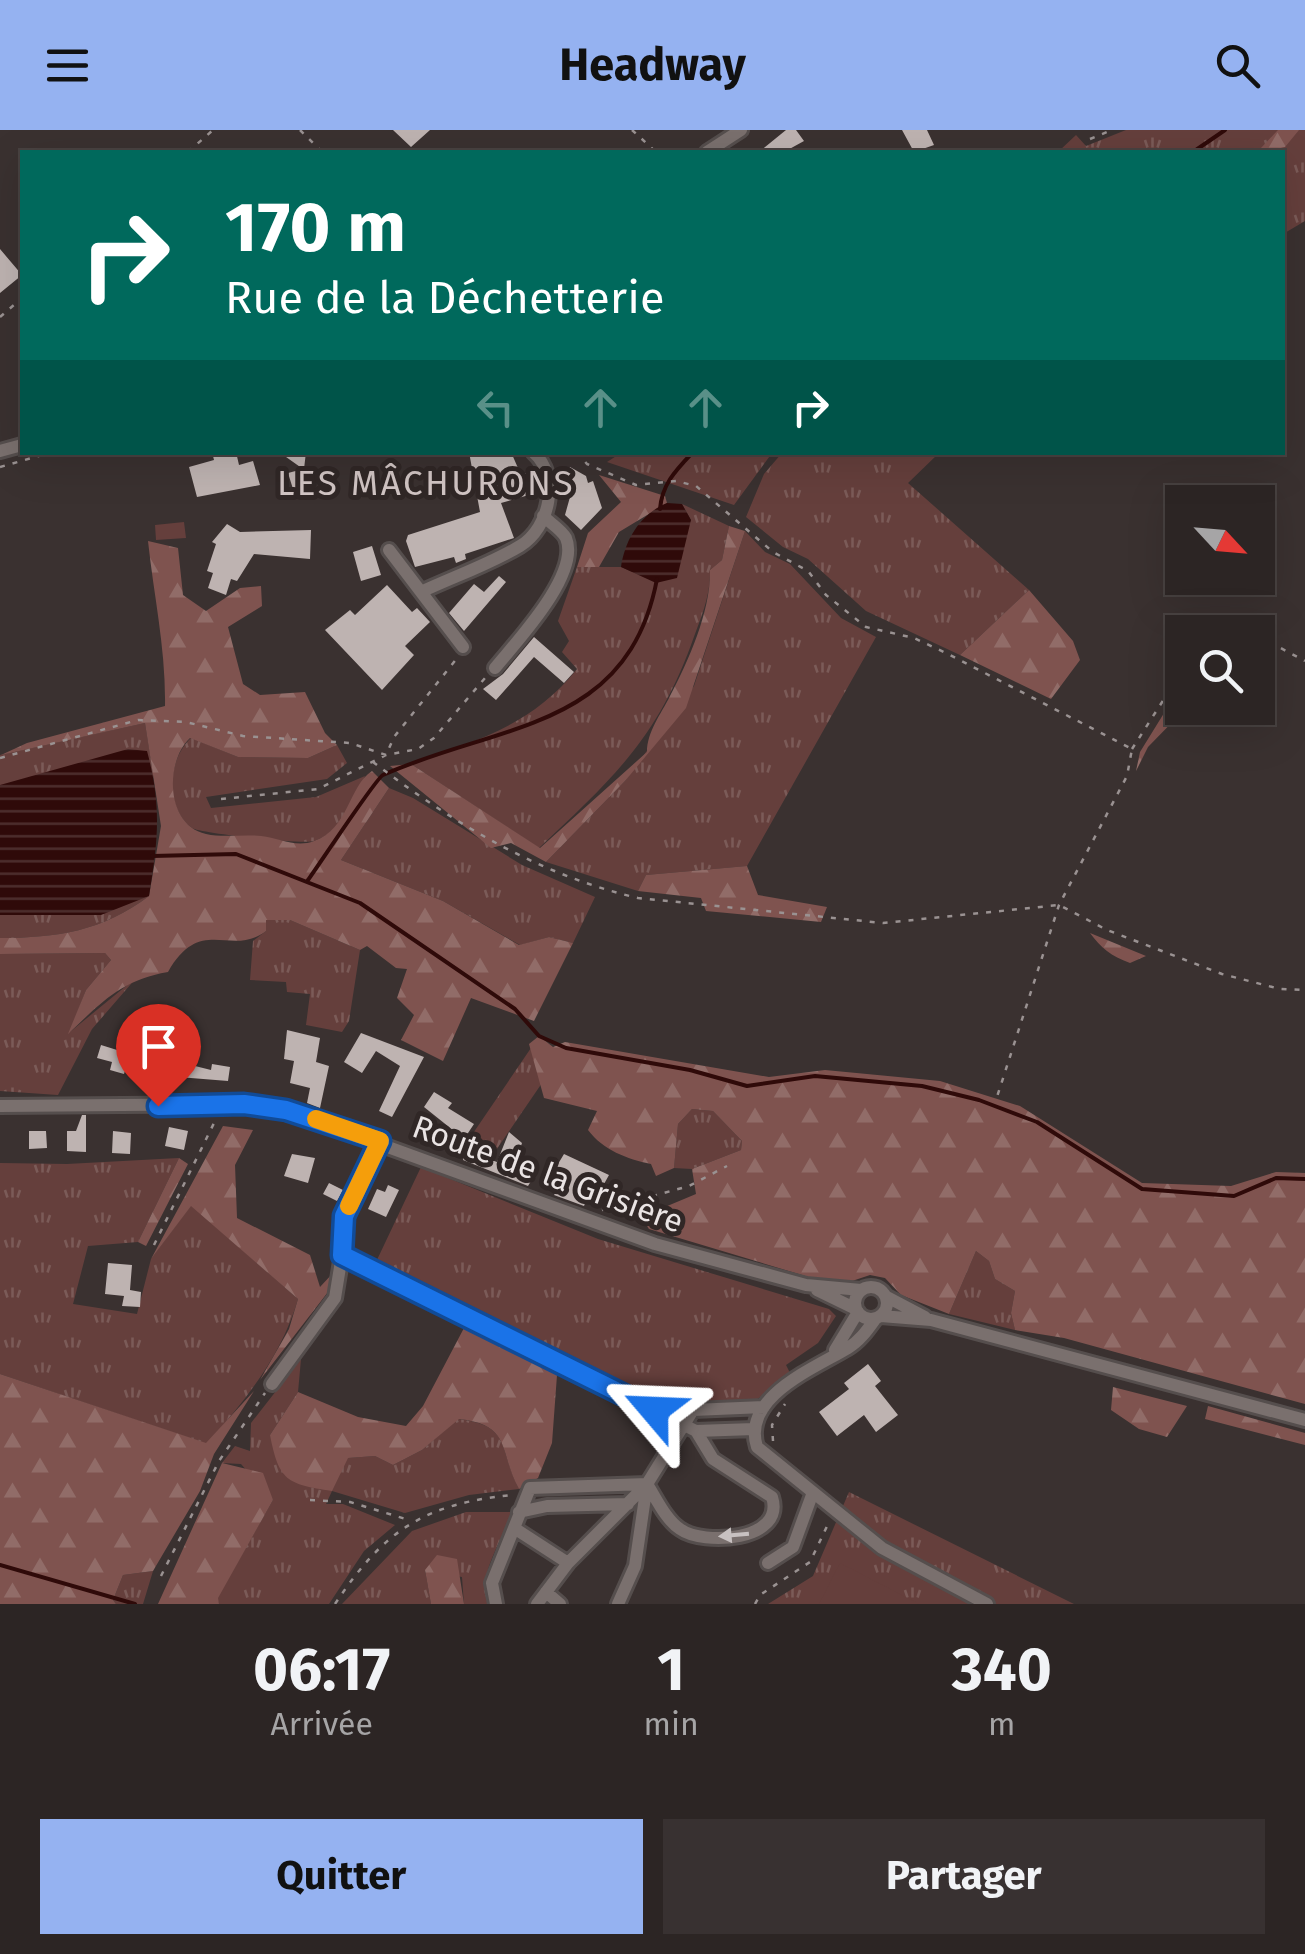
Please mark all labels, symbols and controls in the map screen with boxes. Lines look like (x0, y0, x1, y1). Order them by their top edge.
icon: menu (40, 38, 95, 93)
text: Headway (559, 38, 746, 92)
icon: search (1210, 38, 1265, 93)
text: 170 m (225, 186, 406, 270)
icon: right (60, 190, 190, 320)
text: Rue de la Déchetterie (225, 271, 664, 325)
icon: left (468, 380, 523, 435)
icon: ahead (573, 380, 628, 435)
icon: ahead (678, 380, 733, 435)
icon: right (783, 380, 838, 435)
district label: LES MÂCHURONS (277, 462, 575, 504)
north arrow (1165, 485, 1275, 595)
map controls (1165, 485, 1275, 725)
button: search (1165, 615, 1275, 725)
pin (116, 1004, 201, 1107)
icon: arrive (131, 1019, 186, 1074)
street label: Route de la Grisière (408, 1107, 688, 1241)
position arrow (602, 1358, 706, 1462)
one-way arrow (718, 1527, 749, 1543)
text: 06:17 (253, 1634, 390, 1706)
text: 1 (657, 1634, 685, 1706)
text: 340 (952, 1634, 1052, 1706)
text: Arrivée (270, 1705, 373, 1743)
text: min (643, 1705, 699, 1743)
text: m (988, 1705, 1016, 1743)
button: Quitter (40, 1819, 643, 1934)
button: Partager (663, 1819, 1265, 1934)

